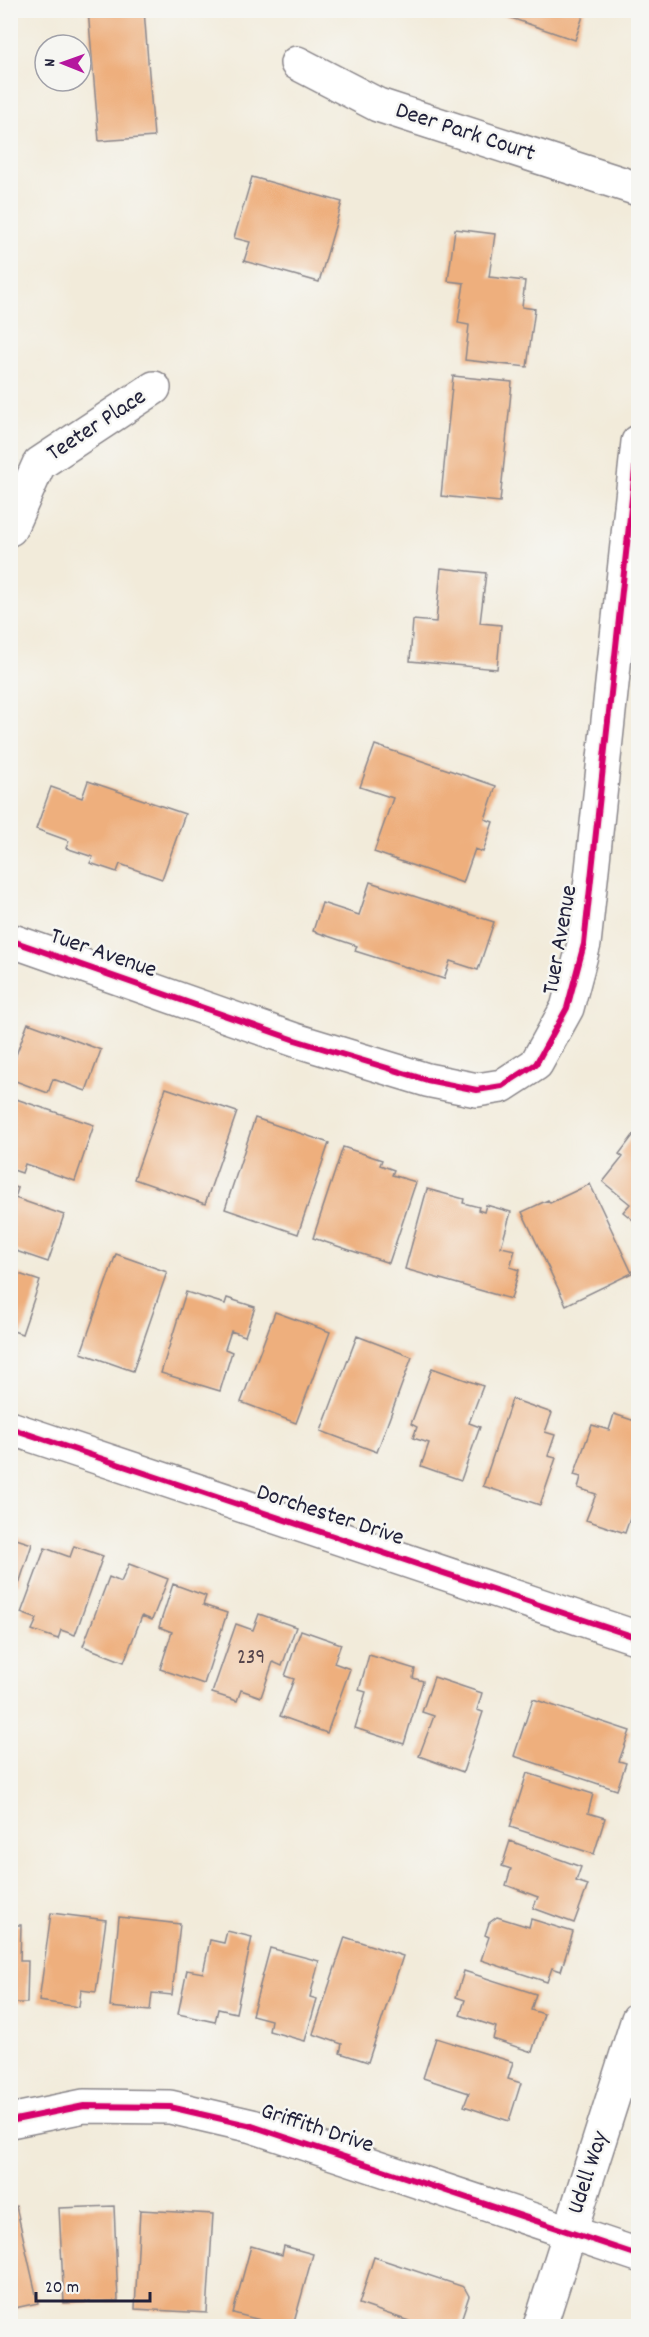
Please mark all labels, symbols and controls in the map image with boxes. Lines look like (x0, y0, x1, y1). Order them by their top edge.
north arrow (33, 33, 93, 93)
text: N (39, 59, 62, 67)
street label: Deer Park Court (391, 94, 539, 172)
street label: Teeter Place (41, 381, 153, 471)
street label: Tuer Avenue (535, 883, 587, 997)
street label: Tuer Avenue (45, 920, 161, 988)
street label: Dorchester Drive (252, 1476, 408, 1556)
house number: 239 (237, 1644, 265, 1674)
street label: Griffith Drive (256, 2095, 378, 2163)
street label: Udell Way (560, 2126, 619, 2219)
scale bar (36, 2265, 150, 2303)
text: 20 m (45, 2276, 79, 2301)

